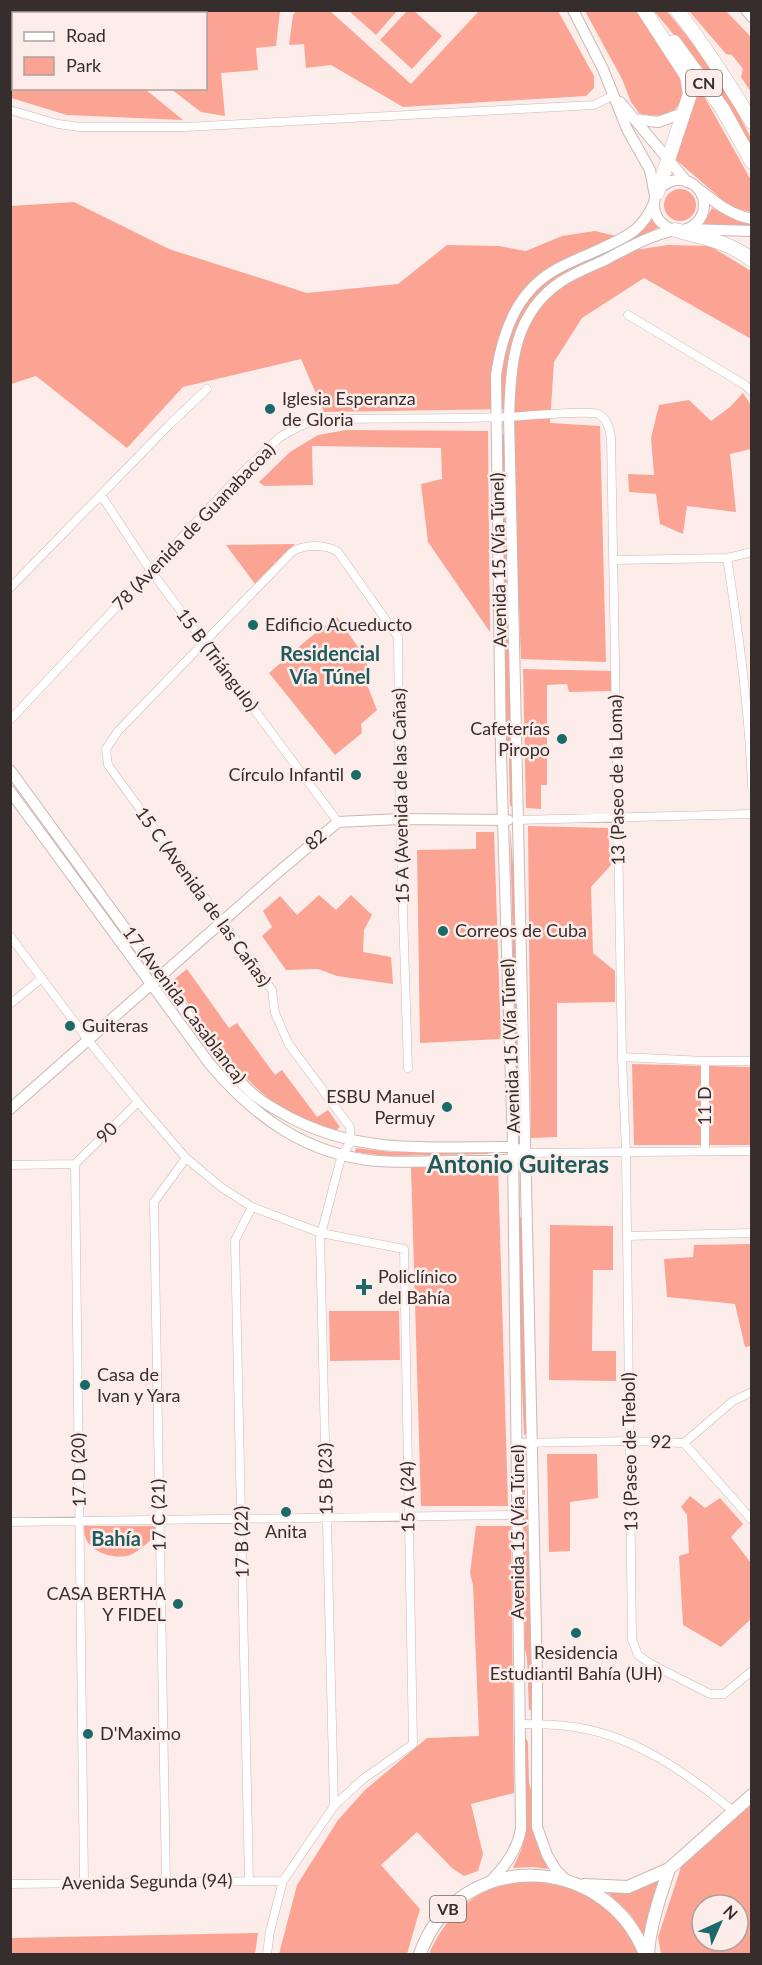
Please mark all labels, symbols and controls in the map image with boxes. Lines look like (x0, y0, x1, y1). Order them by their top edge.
legend (12, 12, 207, 90)
text: Road (66, 24, 106, 46)
text: Park (66, 54, 102, 76)
road number: CN (686, 70, 722, 96)
place label: Iglesia Esperanza de Gloria (282, 387, 416, 430)
marker: Iglesia Esperanza de Gloria (263, 402, 277, 416)
street label: 78 (Avenida de Guanabacoa) (107, 438, 279, 615)
street label: Avenida 15 (Vía Túnel) (485, 472, 511, 648)
street label: 15 B (Triángulo) (172, 604, 264, 715)
place label: Edificio Acueducto (265, 613, 412, 635)
marker: Edificio Acueducto (246, 618, 260, 632)
district label: Residencial Vía Túnel (280, 641, 380, 688)
street label: 15 A (Avenida de las Cañas) (387, 688, 413, 904)
street label: 13 (Paseo de la Loma) (604, 694, 628, 866)
place label: Cafeterías Piropo (470, 717, 550, 760)
marker: Cafeterías Piropo (555, 732, 569, 746)
place label: Círculo Infantil (229, 763, 344, 785)
marker: Círculo Infantil (349, 768, 363, 782)
street label: 15 C (Avenida de las Cañas) (131, 802, 276, 991)
street label: 82 (300, 824, 330, 854)
place label: Correos de Cuba (455, 919, 587, 941)
street label: 17 (Avenida Casablanca) (118, 921, 251, 1087)
marker: Correos de Cuba (436, 924, 450, 938)
street label: Avenida 15 (Vía Túnel) (496, 958, 524, 1134)
place label: Guiteras (82, 1014, 149, 1036)
marker: Guiteras (63, 1019, 77, 1033)
place label: ESBU Manuel Permuy (326, 1085, 436, 1128)
street label: 11 D (693, 1086, 715, 1126)
marker: ESBU Manuel Permuy (440, 1100, 454, 1114)
street label: 90 (91, 1117, 121, 1147)
district label: Antonio Guiteras (426, 1149, 609, 1178)
place label: Policlínico del Bahía (378, 1265, 457, 1308)
marker: Policlínico del Bahía (355, 1278, 373, 1296)
place label: Casa de Ivan y Yara (97, 1363, 180, 1406)
street label: 13 (Paseo de Trebol) (617, 1372, 641, 1532)
marker: Casa de Ivan y Yara (78, 1378, 92, 1392)
street label: 92 (650, 1430, 672, 1452)
street label: 17 D (20) (66, 1433, 90, 1507)
street label: 15 B (23) (313, 1443, 337, 1515)
street label: Avenida 15 (Vía Túnel) (506, 1445, 528, 1619)
street label: 15 A (24) (395, 1461, 419, 1533)
street label: 17 C (21) (146, 1479, 170, 1552)
marker: Anita (279, 1505, 293, 1519)
street label: 17 B (22) (229, 1506, 253, 1578)
place label: Anita (265, 1520, 307, 1542)
district label: Bahía (91, 1526, 141, 1550)
place label: CASA BERTHA Y FIDEL (47, 1582, 167, 1625)
marker: CASA BERTHA Y FIDEL (171, 1597, 185, 1611)
marker: Residencia Estudiantil Bahía (UH) (569, 1626, 583, 1640)
place label: Residencia Estudiantil Bahía (UH) (490, 1641, 662, 1684)
place label: D'Maximo (100, 1722, 181, 1744)
marker: D'Maximo (81, 1727, 95, 1741)
street label: Avenida Segunda (94) (61, 1869, 233, 1893)
north arrow (690, 1893, 750, 1953)
road number: VB (430, 1896, 466, 1922)
text: N (720, 1901, 742, 1923)

